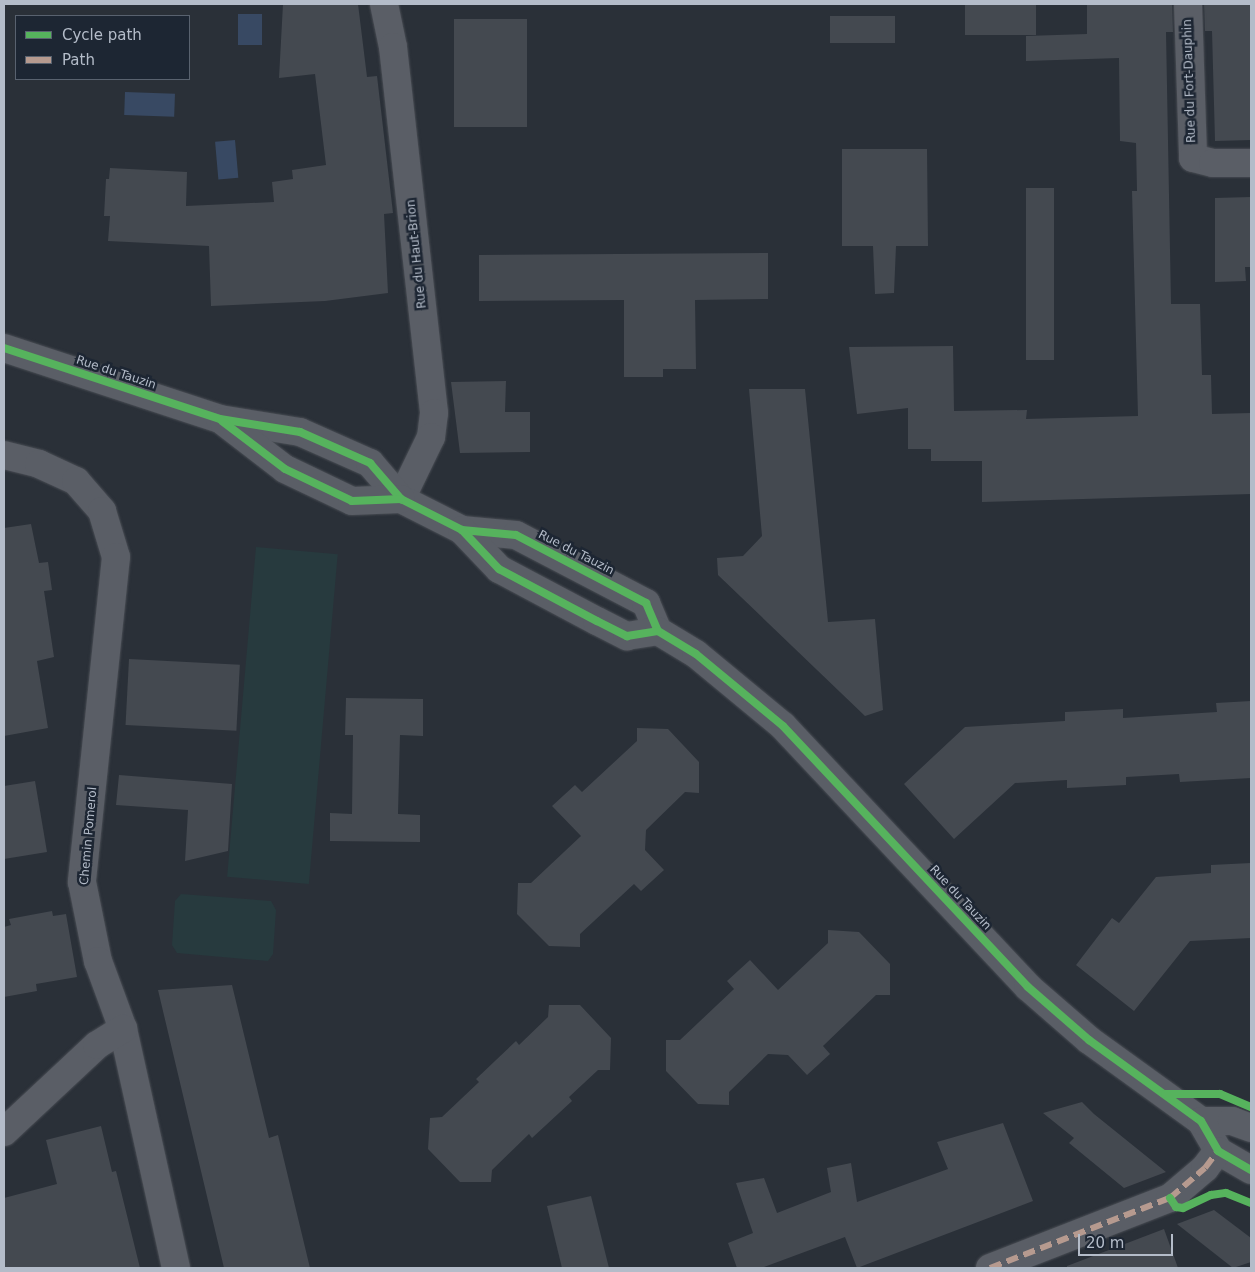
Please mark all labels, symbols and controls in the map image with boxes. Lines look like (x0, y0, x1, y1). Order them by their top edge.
legend (15, 15, 190, 80)
street label: Rue du Fort-Dauphin (1181, 19, 1199, 143)
text: Cycle path (62, 26, 142, 44)
text: Path (62, 51, 95, 69)
street label: Rue du Haut-Brion (404, 199, 430, 309)
street label: Rue du Tauzin (74, 353, 158, 393)
street label: Rue du Tauzin (536, 528, 616, 578)
street label: Chemin Pomerol (78, 786, 100, 886)
street label: Rue du Tauzin (926, 863, 994, 933)
scale bar (1080, 1224, 1175, 1256)
text: 20 m (1086, 1234, 1124, 1252)

